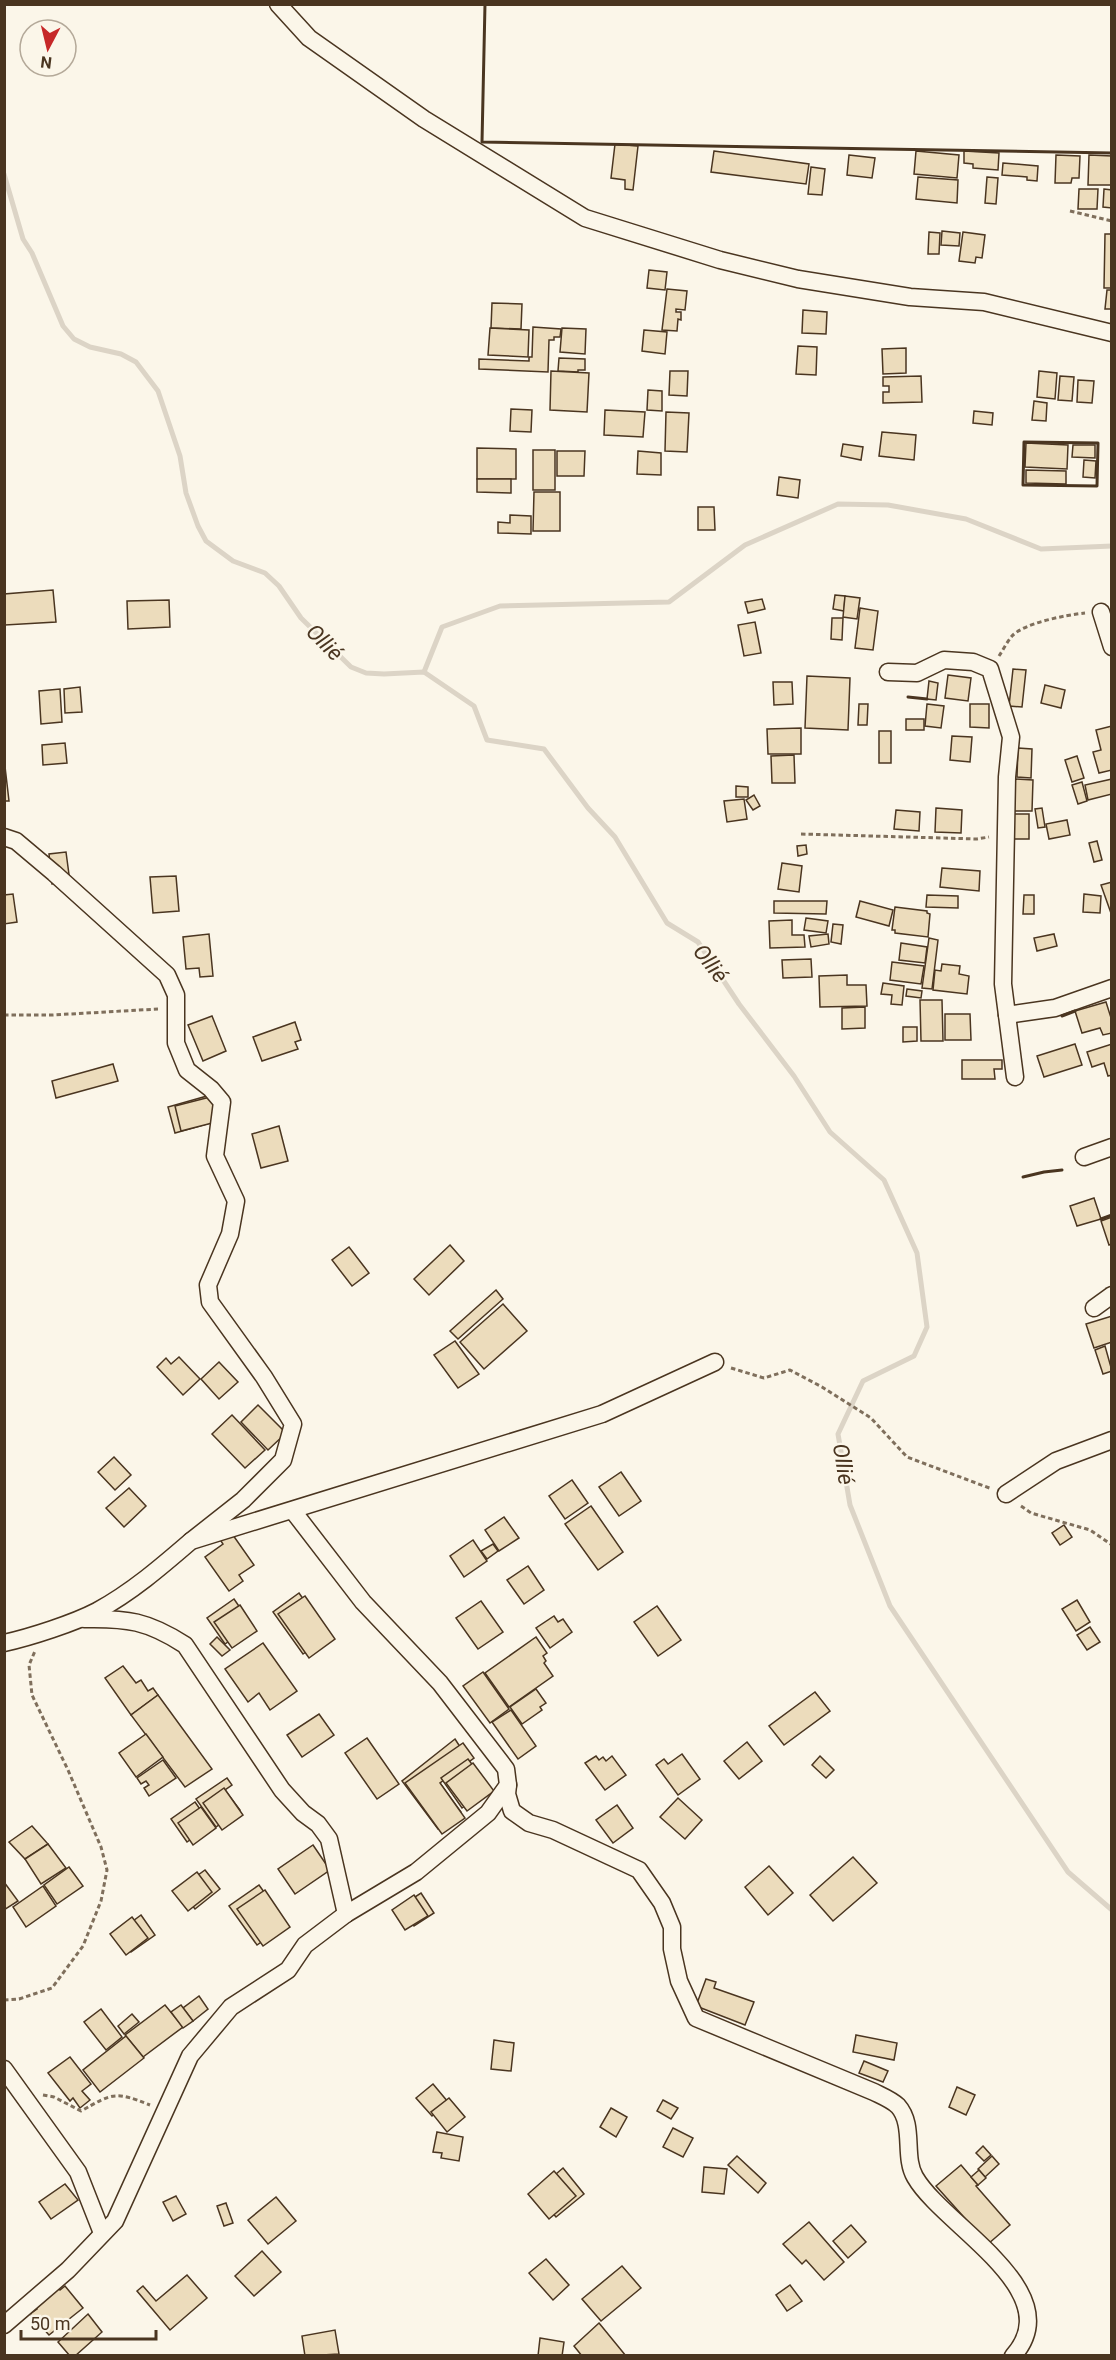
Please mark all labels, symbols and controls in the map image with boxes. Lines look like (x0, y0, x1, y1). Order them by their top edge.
north arrow (18, 18, 78, 78)
text: N (39, 52, 53, 73)
water label: Ollié (301, 619, 348, 666)
water label: Ollié (688, 939, 733, 987)
water label: Ollié (828, 1442, 859, 1487)
scale bar (21, 2303, 156, 2341)
text: 50 m (30, 2313, 70, 2334)

